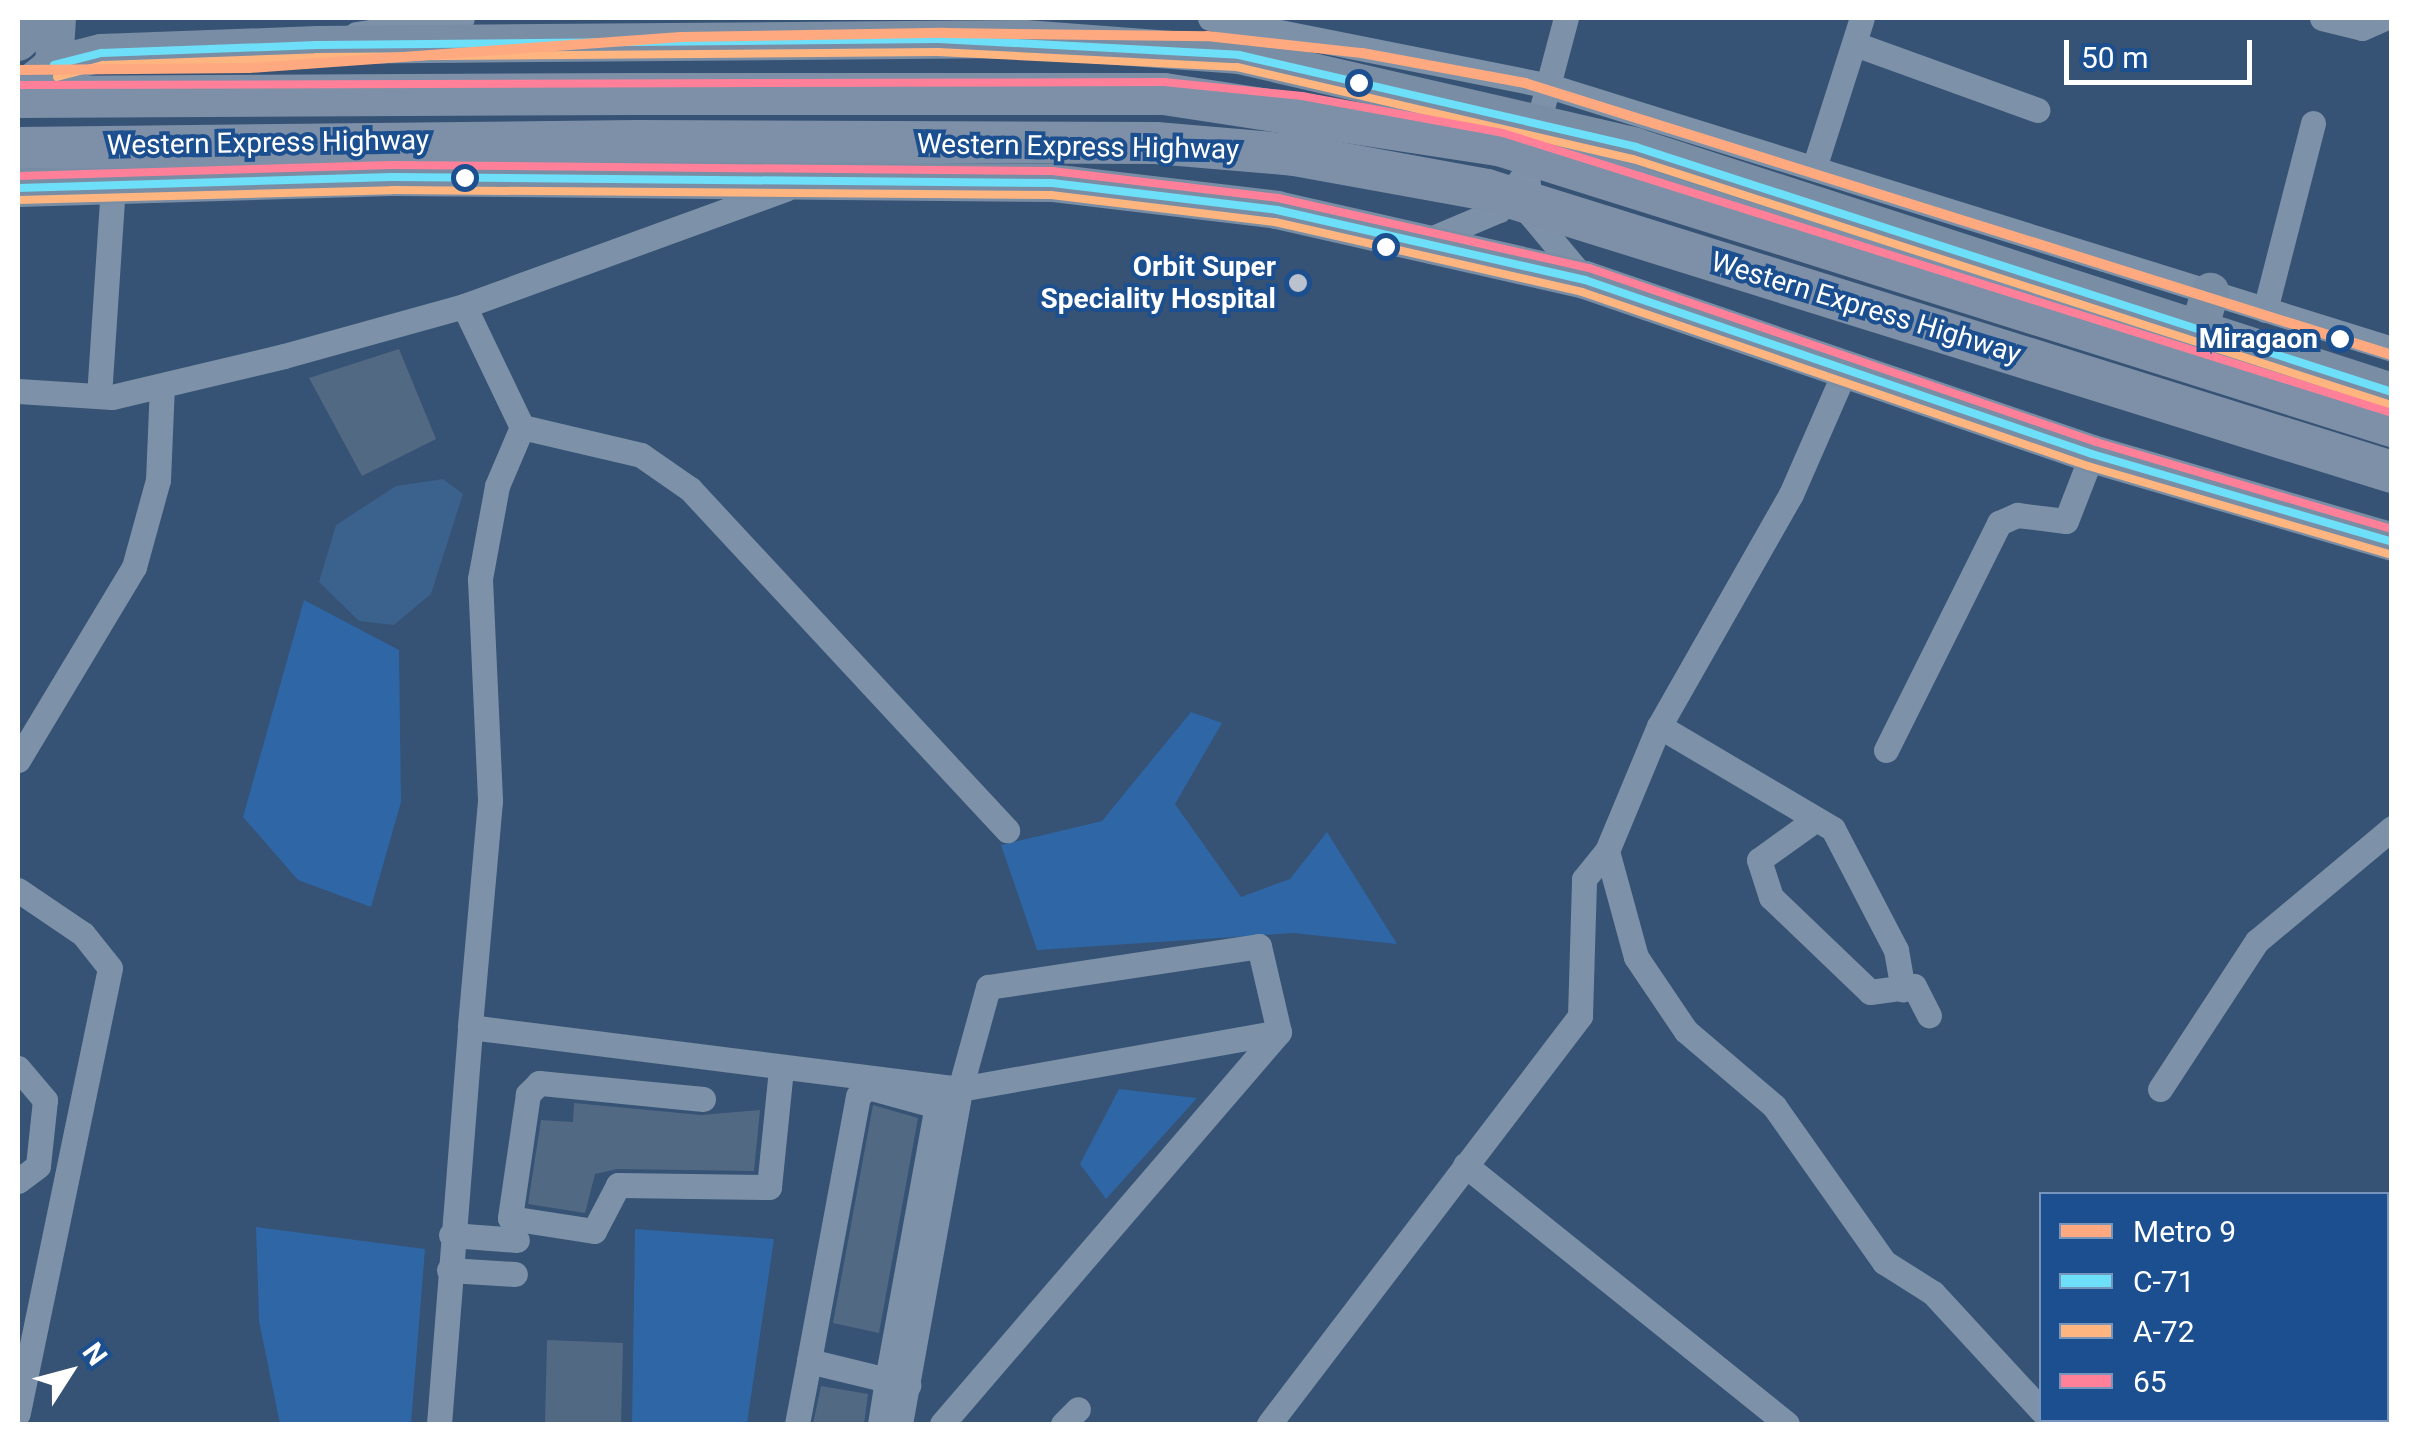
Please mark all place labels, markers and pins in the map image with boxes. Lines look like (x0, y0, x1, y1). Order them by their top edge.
unlabelled marker (1349, 73, 1369, 93)
unlabelled marker (455, 168, 475, 188)
unlabelled marker (1376, 237, 1396, 257)
place label: Orbit Super Speciality Hospital (1041, 250, 1276, 316)
marker: Orbit Super Speciality Hospital (1285, 270, 1311, 296)
place label: Miragaon (2199, 322, 2318, 356)
marker: Miragaon (2327, 326, 2353, 352)

